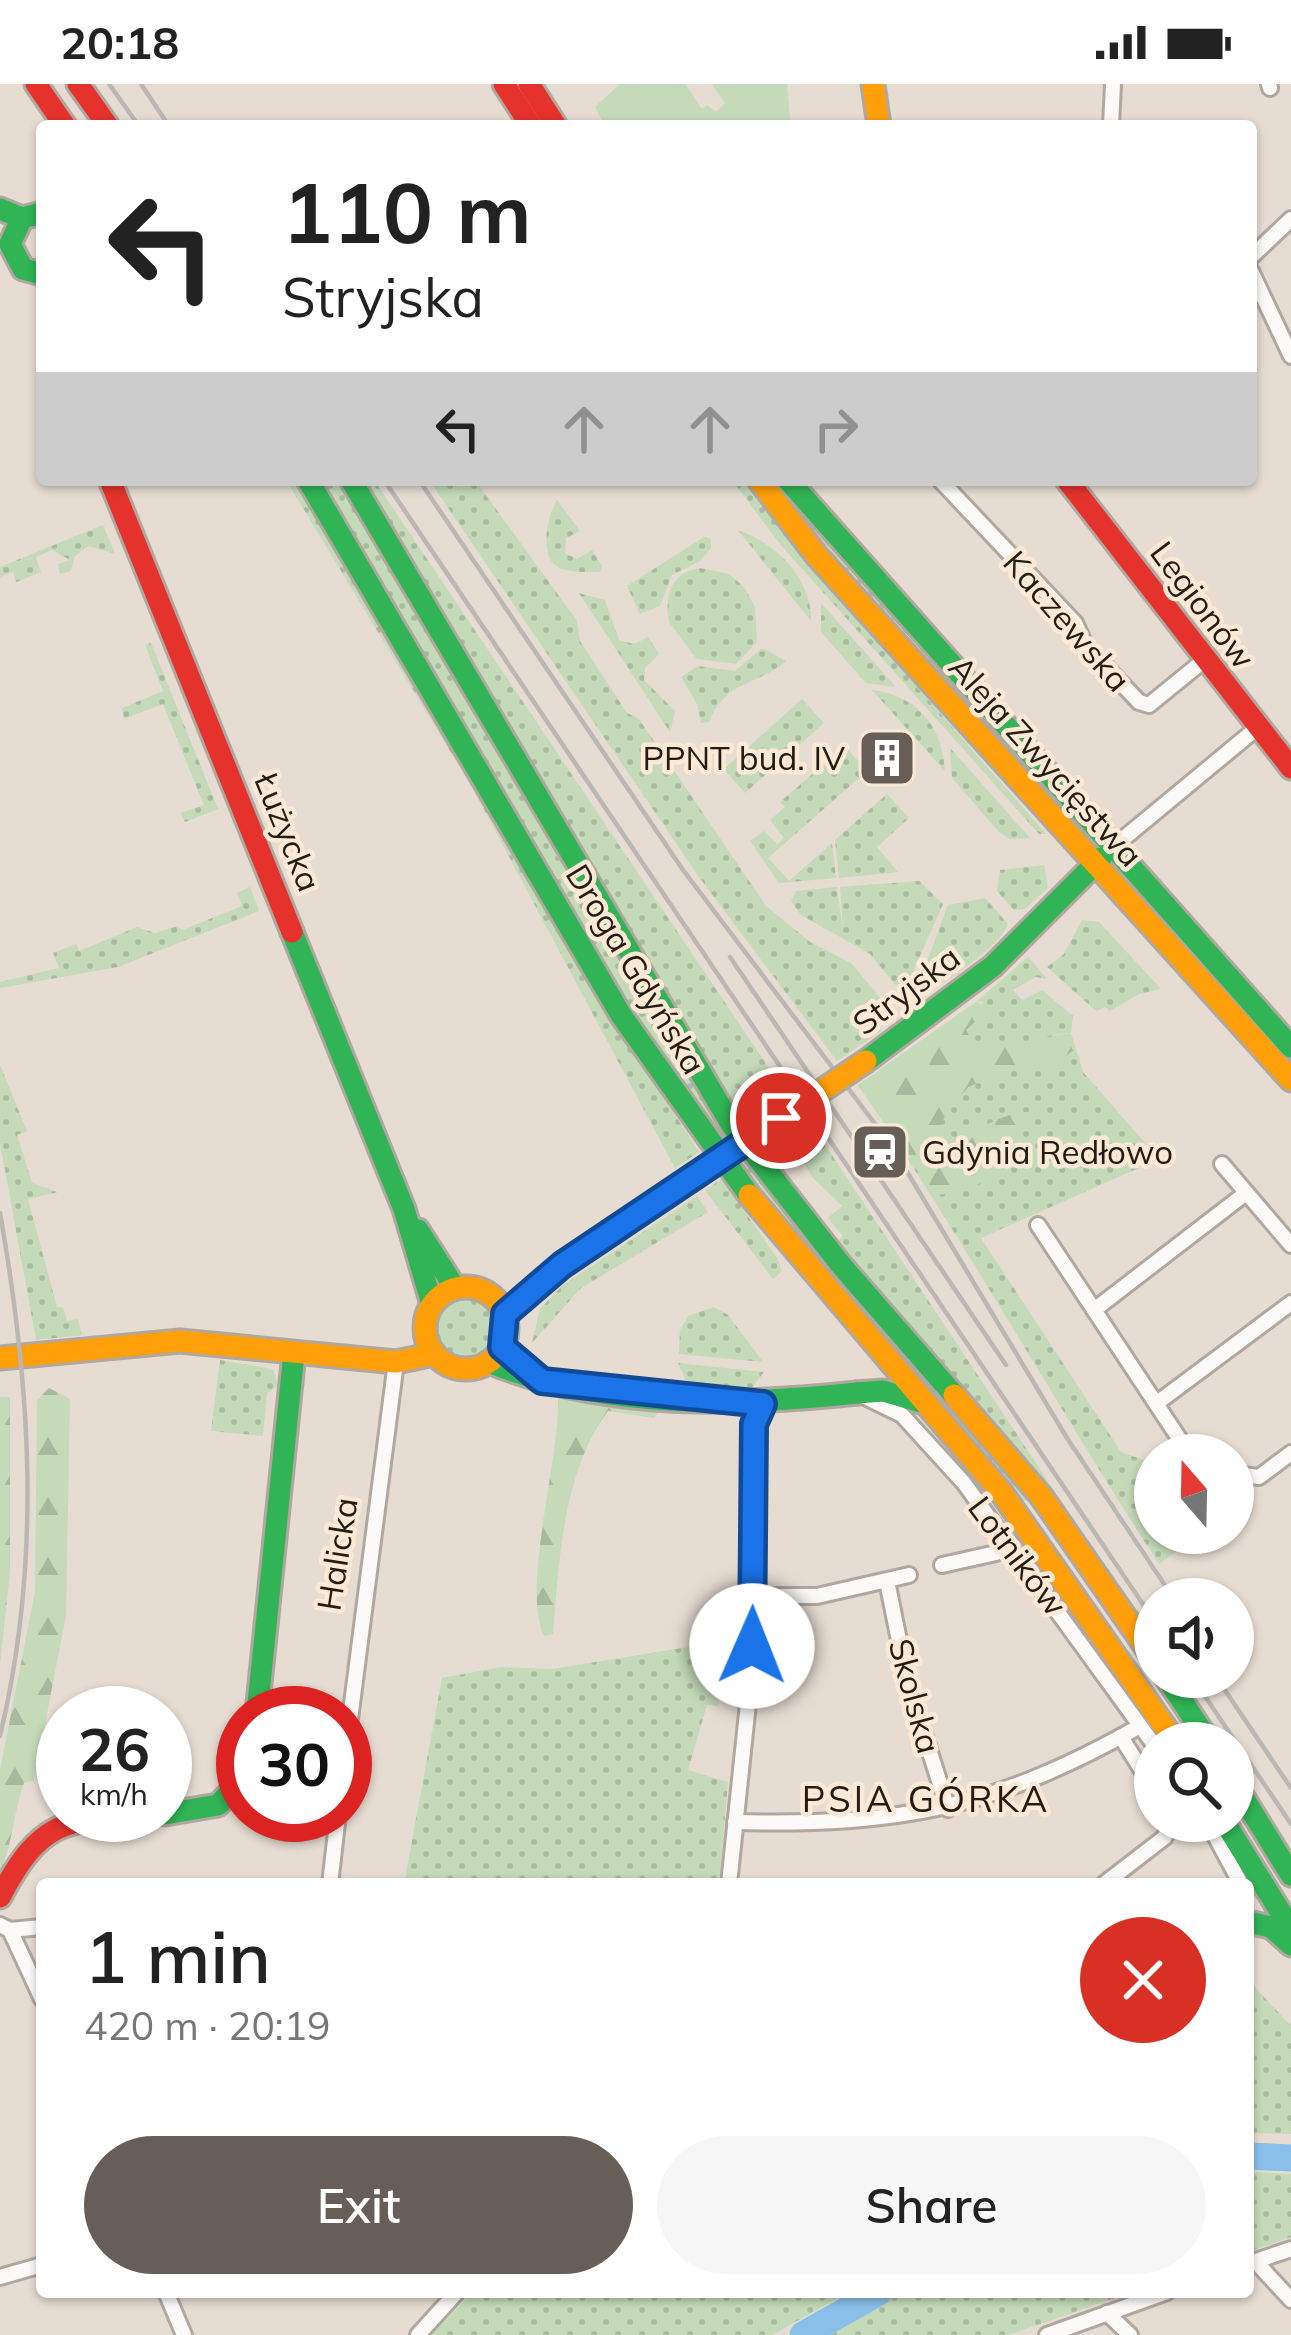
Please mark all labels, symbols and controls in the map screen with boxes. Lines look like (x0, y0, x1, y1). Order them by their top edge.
text: 20:18 (60, 14, 179, 70)
text: 110 m (282, 159, 532, 264)
icon: left (84, 168, 240, 324)
text: Stryjska (282, 263, 484, 331)
icon: left (425, 396, 491, 462)
icon: ahead (551, 396, 617, 462)
icon: ahead (677, 396, 743, 462)
icon: right (803, 396, 869, 462)
street label: Legionów (1142, 533, 1265, 677)
street label: Kaczewska (995, 542, 1140, 699)
street label: Aleja Zwycięstwa (941, 647, 1152, 875)
building icon: PPNT bud. IV (856, 727, 918, 789)
place label: PPNT bud. IV (642, 737, 845, 778)
street label: Łużycka (246, 766, 331, 897)
street label: Droga Gdyńska (558, 856, 715, 1081)
street label: Stryjska (844, 936, 967, 1043)
pin (730, 1067, 832, 1169)
icon: arrive (748, 1085, 814, 1151)
station icon: Gdynia Redłowo (849, 1121, 911, 1183)
place label: Gdynia Redłowo (922, 1131, 1173, 1172)
north arrow (1134, 1434, 1254, 1554)
map controls (1134, 1434, 1254, 1842)
street label: Lotników (960, 1488, 1077, 1624)
street label: Halicka (307, 1495, 366, 1613)
button: sound (1134, 1578, 1254, 1698)
position arrow (689, 1583, 815, 1709)
street label: Skolska (881, 1634, 950, 1758)
speed limit sign: 30 (216, 1686, 372, 1842)
text: 26 (78, 1711, 150, 1786)
button: search (1134, 1722, 1254, 1842)
text: km/h (80, 1775, 148, 1813)
district label: PSIA GÓRKA (802, 1776, 1050, 1821)
text: 1 min (84, 1911, 271, 2001)
button: close (1080, 1917, 1206, 2043)
text: 420 m · 20:19 (84, 2001, 330, 2050)
button: Exit (84, 2136, 633, 2274)
button: Share (657, 2136, 1206, 2274)

